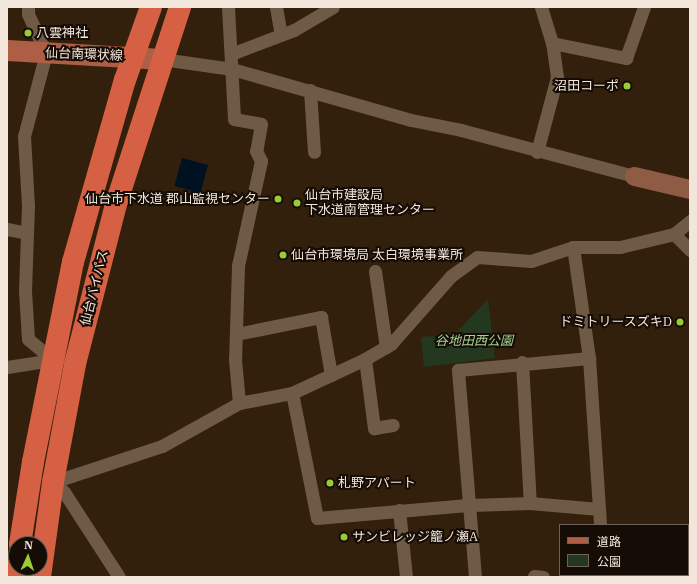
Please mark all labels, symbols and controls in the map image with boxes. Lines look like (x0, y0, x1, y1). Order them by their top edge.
place label: 八雲神社 (36, 25, 88, 41)
marker: 八雲神社 (23, 28, 33, 38)
street label: 仙台南環状線 (45, 46, 123, 64)
place label: 沼田コーポ (554, 78, 619, 94)
marker: 沼田コーポ (622, 81, 632, 91)
place label: 仙台市建設局 下水道南管理センター (305, 188, 435, 219)
place label: 仙台市下水道 郡山監視センター (85, 191, 270, 207)
marker: 仙台市下水道 郡山監視センター (273, 194, 283, 204)
marker: 仙台市建設局 下水道南管理センター (292, 198, 302, 208)
place label: 仙台市環境局 太白環境事業所 (291, 247, 463, 263)
street label: 仙台バイパス (78, 248, 112, 328)
marker: 仙台市環境局 太白環境事業所 (278, 250, 288, 260)
place label: ドミトリースズキD (559, 314, 672, 330)
marker: ドミトリースズキD (675, 317, 685, 327)
park label: 谷地田西公園 (435, 333, 513, 349)
place label: 札野アパート (338, 475, 416, 491)
marker: 札野アパート (325, 478, 335, 488)
legend (559, 524, 689, 576)
place label: サンビレッジ籠ノ瀬A (352, 529, 478, 545)
marker: サンビレッジ籠ノ瀬A (339, 532, 349, 542)
text: 道路 (597, 534, 621, 549)
north arrow (8, 536, 48, 576)
text: N (24, 538, 33, 552)
text: 公園 (597, 554, 621, 569)

